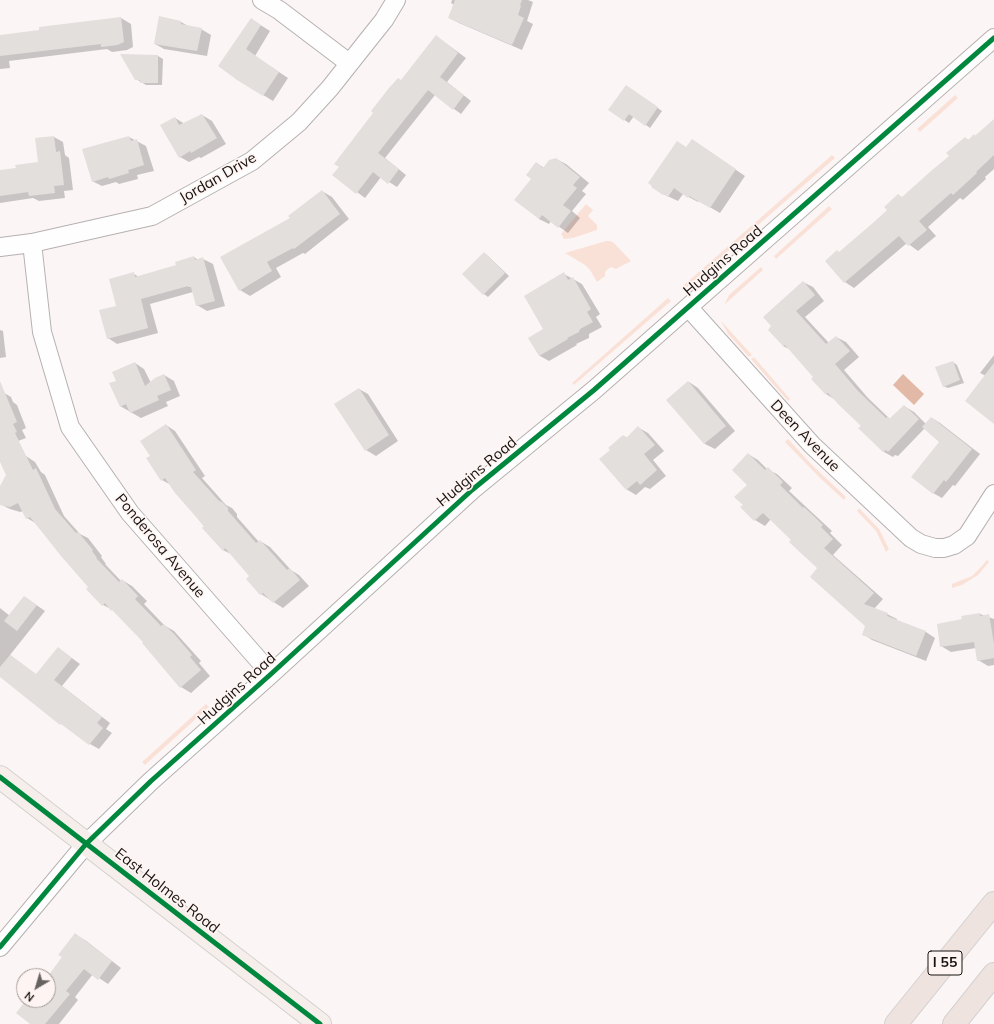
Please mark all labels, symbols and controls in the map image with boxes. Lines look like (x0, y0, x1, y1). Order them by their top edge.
street label: Jordan Drive (176, 149, 260, 207)
street label: Hudgins Road (680, 222, 766, 300)
street label: Deen Avenue (766, 396, 844, 476)
street label: Hudgins Road (433, 433, 521, 511)
street label: Ponderosa Avenue (111, 490, 209, 602)
street label: Hudgins Road (194, 649, 280, 729)
street label: East Holmes Road (111, 845, 223, 937)
road number: I 55 (928, 951, 962, 975)
north arrow (16, 968, 56, 1008)
text: N (22, 989, 37, 1005)

